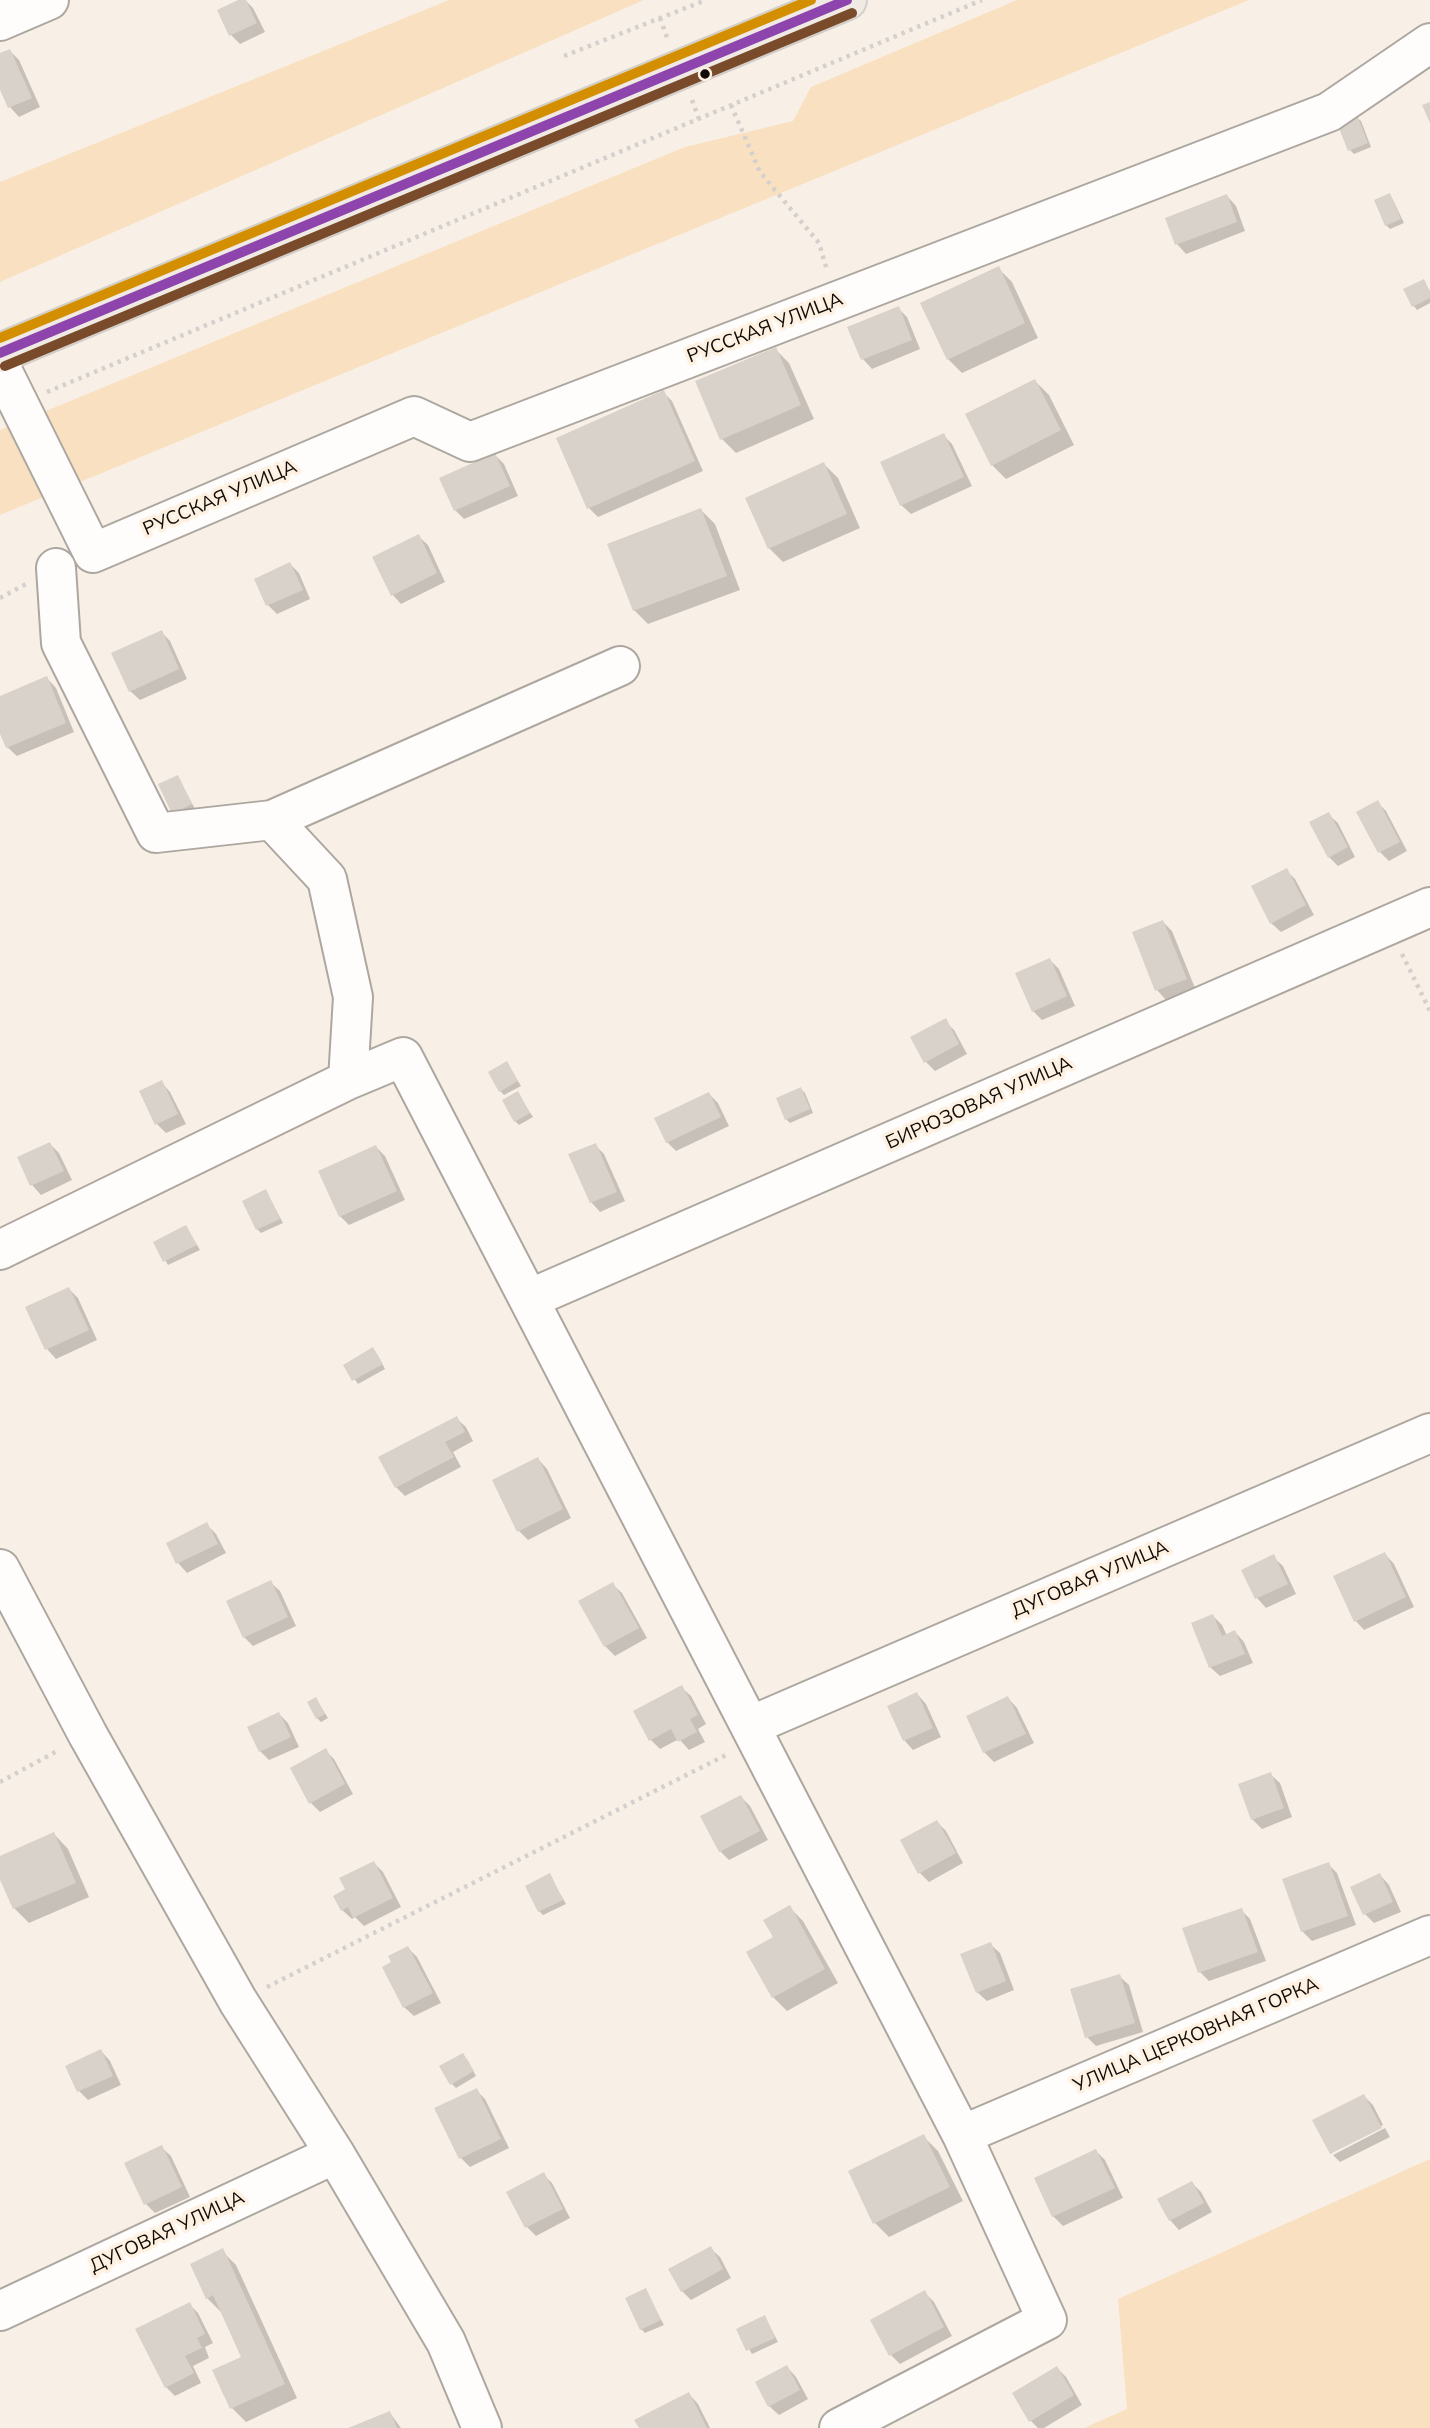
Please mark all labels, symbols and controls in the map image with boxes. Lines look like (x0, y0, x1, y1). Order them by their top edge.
unlabelled marker (698, 67, 712, 81)
street label: РУССКАЯ УЛИЦА (684, 288, 846, 368)
street label: РУССКАЯ УЛИЦА (140, 455, 300, 541)
street label: БИРЮЗОВАЯ УЛИЦА (882, 1052, 1076, 1154)
street label: ДУГОВАЯ УЛИЦА (1008, 1536, 1172, 1622)
street label: УЛИЦА ЦЕРКОВНАЯ ГОРКА (1070, 1973, 1322, 2097)
street label: ДУГОВАЯ УЛИЦА (86, 2186, 248, 2278)

